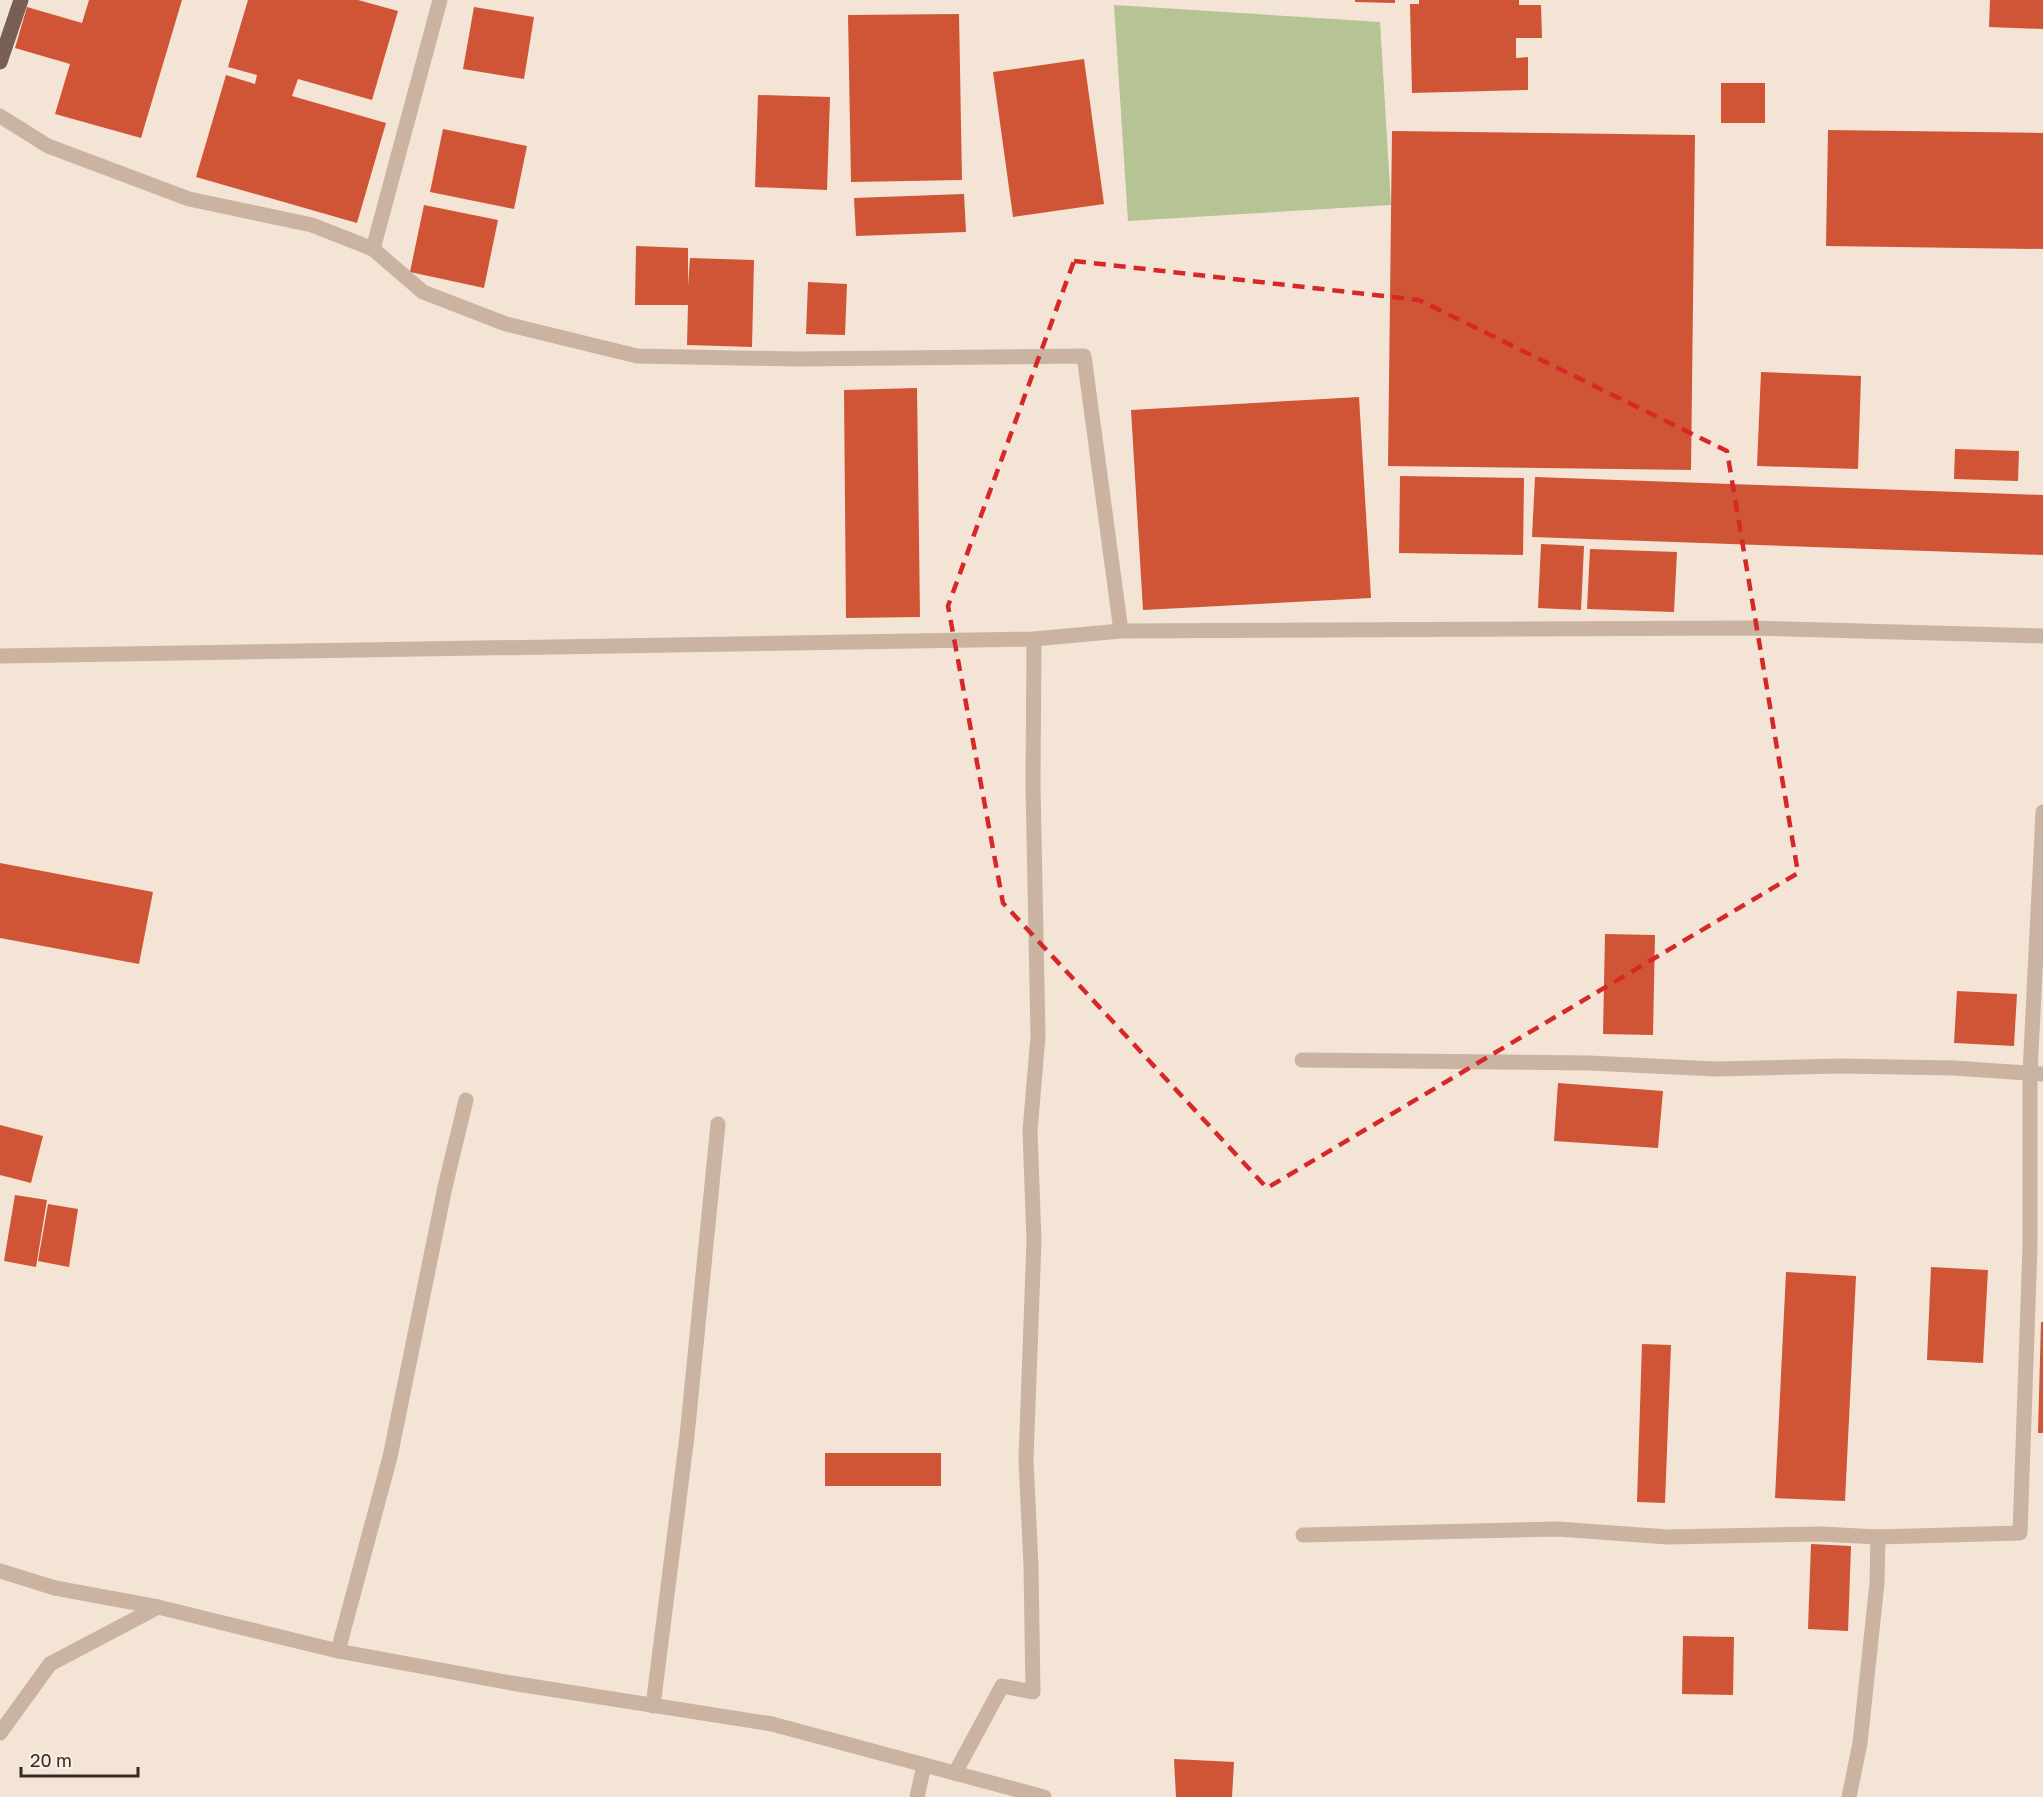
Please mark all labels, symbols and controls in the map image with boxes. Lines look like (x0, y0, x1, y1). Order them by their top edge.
scale bar (21, 1740, 138, 1778)
text: 20 m (30, 1749, 72, 1771)

